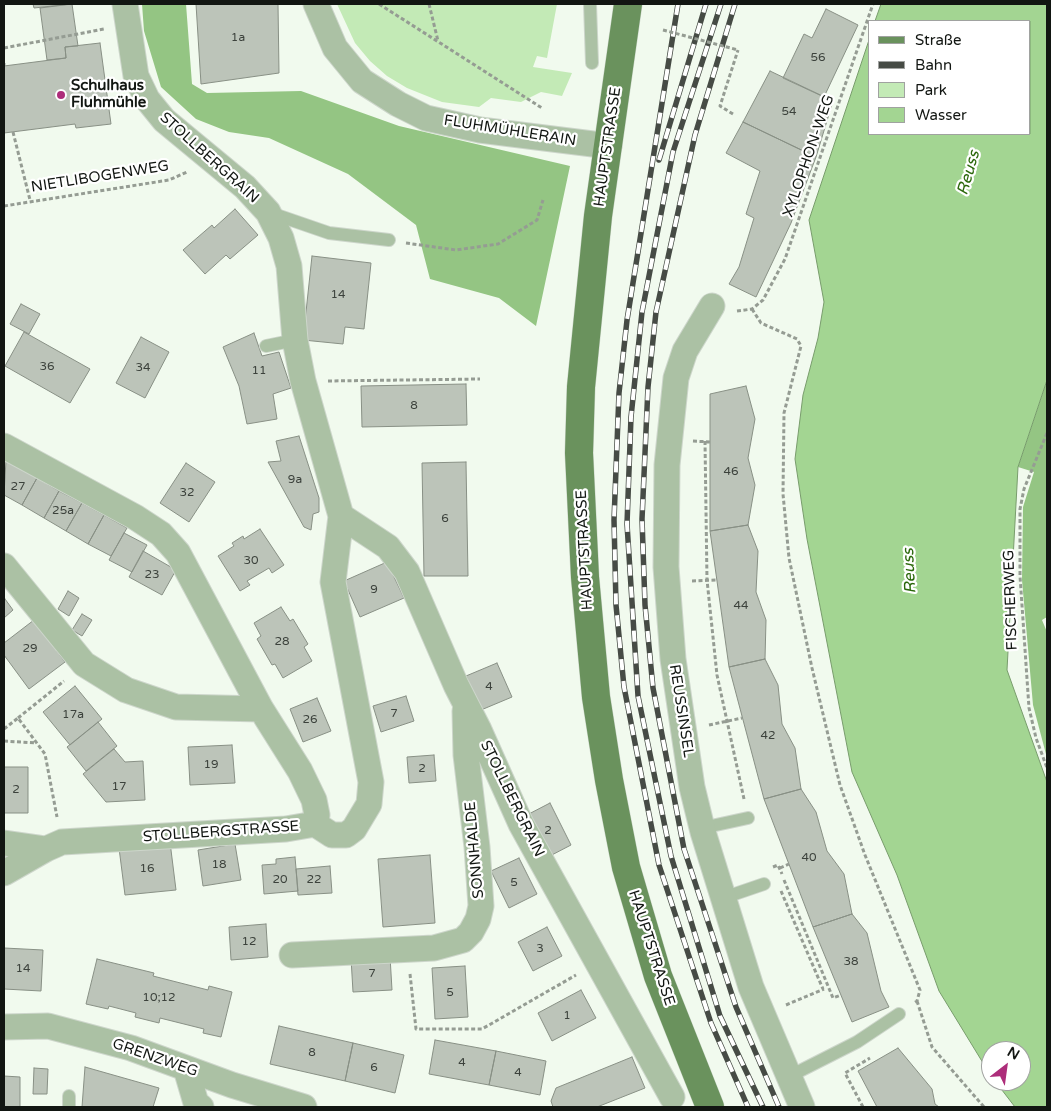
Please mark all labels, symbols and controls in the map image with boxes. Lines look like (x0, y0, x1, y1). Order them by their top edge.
legend (868, 20, 1031, 135)
house number: 1a (231, 31, 245, 45)
text: Straße (915, 31, 961, 49)
house number: 56 (810, 51, 826, 65)
text: Bahn (915, 56, 952, 74)
place label: Schulhaus Fluhmühle (71, 77, 146, 112)
text: Park (915, 81, 947, 99)
street label: HAUPTSTRASSE (591, 86, 625, 208)
marker: Schulhaus Fluhmühle (55, 89, 67, 101)
street label: XYLOPHON-WEG (780, 92, 838, 220)
house number: 54 (781, 105, 797, 119)
text: Wasser (915, 106, 967, 124)
street label: STOLLBERGRAIN (156, 109, 262, 207)
street label: FLUHMÜHLERAIN (443, 112, 577, 150)
water label: Reuss (953, 148, 985, 198)
street label: NIETLIBOGENWEG (30, 157, 170, 197)
house number: 14 (330, 288, 346, 302)
house number: 36 (39, 360, 55, 374)
house number: 34 (135, 361, 151, 375)
house number: 11 (251, 364, 267, 378)
house number: 8 (410, 399, 418, 413)
house number: 46 (723, 465, 739, 479)
house number: 9a (288, 473, 302, 487)
house number: 27 (10, 480, 26, 494)
house number: 32 (179, 486, 195, 500)
street label: HAUPTSTRASSE (573, 489, 597, 611)
house number: 25a (52, 504, 74, 518)
house number: 6 (441, 512, 449, 526)
water label: Reuss (899, 548, 921, 594)
street label: FISCHERWEG (1000, 549, 1022, 651)
house number: 30 (243, 554, 259, 568)
house number: 23 (144, 568, 160, 582)
house number: 9 (370, 583, 378, 597)
house number: 44 (733, 599, 749, 613)
house number: 28 (274, 635, 290, 649)
house number: 29 (22, 642, 38, 656)
street label: REUSSINSEL (665, 663, 697, 759)
house number: 4 (485, 680, 493, 694)
house number: 7 (390, 707, 398, 721)
house number: 17a (62, 708, 84, 722)
house number: 26 (302, 713, 318, 727)
house number: 42 (760, 729, 776, 743)
street label: STOLLBERGRAIN (476, 738, 548, 860)
house number: 19 (203, 758, 219, 772)
house number: 2 (418, 762, 426, 776)
house number: 17 (111, 780, 127, 794)
house number: 2 (12, 783, 20, 797)
street label: SONNHALDE (462, 801, 488, 899)
street label: STOLLBERGSTRASSE (142, 818, 300, 846)
house number: 2 (544, 824, 552, 838)
house number: 40 (801, 851, 817, 865)
house number: 18 (211, 858, 227, 872)
house number: 16 (139, 862, 155, 876)
house number: 20 (272, 873, 288, 887)
house number: 22 (306, 873, 322, 887)
house number: 5 (510, 876, 518, 890)
street label: HAUPTSTRASSE (624, 888, 678, 1008)
house number: 12 (241, 935, 257, 949)
house number: 3 (536, 942, 544, 956)
house number: 38 (843, 955, 859, 969)
house number: 14 (15, 962, 31, 976)
house number: 7 (368, 967, 376, 981)
house number: 5 (446, 986, 454, 1000)
house number: 10;12 (142, 991, 176, 1005)
house number: 1 (563, 1009, 571, 1023)
street label: GRENZWEG (110, 1035, 200, 1081)
north arrow (981, 1041, 1031, 1091)
text: N (1004, 1043, 1022, 1064)
house number: 8 (308, 1046, 316, 1060)
house number: 4 (458, 1056, 466, 1070)
house number: 6 (370, 1061, 378, 1075)
house number: 4 (514, 1066, 522, 1080)

